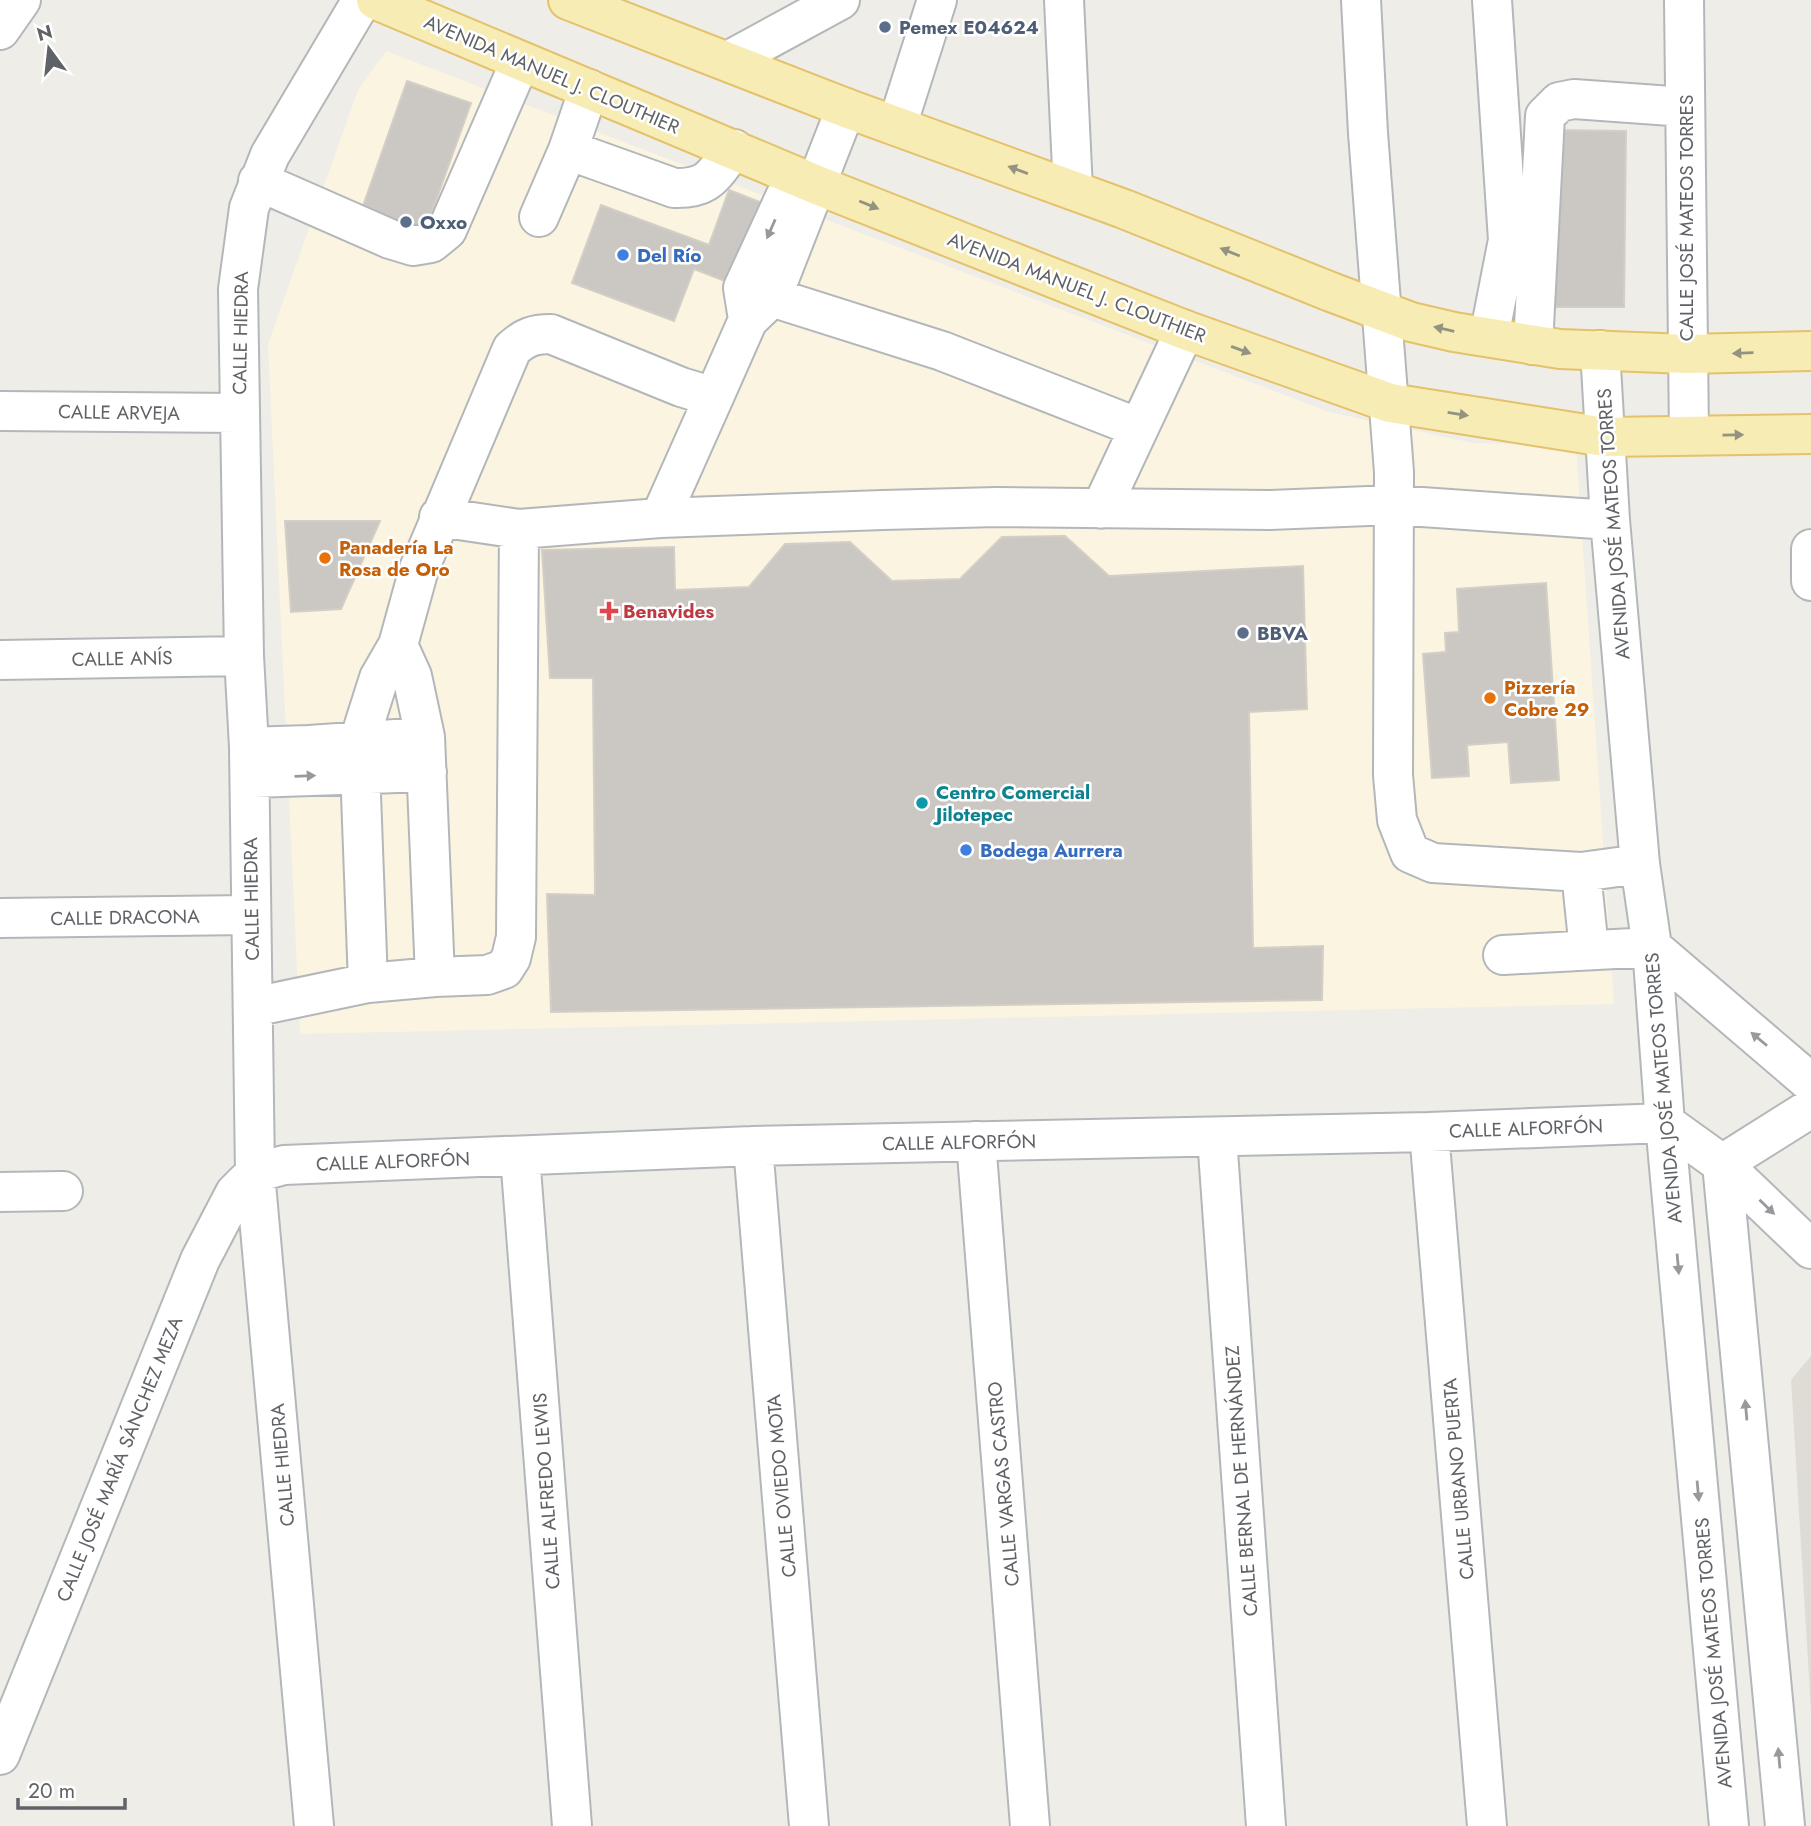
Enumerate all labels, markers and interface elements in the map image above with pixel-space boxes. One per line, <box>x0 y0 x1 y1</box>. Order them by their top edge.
street label: AVENIDA MANUEL J. CLOUTHIER <box>420 8 684 141</box>
north arrow <box>14 14 84 84</box>
place label: Pemex E04624 <box>899 14 1039 41</box>
text: N <box>34 18 56 48</box>
marker: Pemex E04624 <box>877 19 893 35</box>
street label: CALLE JOSÉ MATEOS TORRES <box>1673 95 1700 341</box>
one-way arrow <box>1007 164 1028 175</box>
one-way arrow <box>859 200 880 211</box>
place label: Oxxo <box>420 209 467 236</box>
marker: Oxxo <box>398 214 414 230</box>
one-way arrow <box>765 219 777 239</box>
street label: AVENIDA MANUEL J. CLOUTHIER <box>944 226 1210 349</box>
place label: Del Río <box>637 242 701 269</box>
one-way arrow <box>1219 246 1240 257</box>
marker: Del Río <box>615 247 631 263</box>
street label: CALLE HIEDRA <box>226 271 255 395</box>
one-way arrow <box>1433 323 1455 334</box>
one-way arrow <box>1230 345 1251 356</box>
one-way arrow <box>1732 347 1754 358</box>
street label: AVENIDA JOSÉ MATEOS TORRES <box>1591 387 1636 660</box>
street label: CALLE ARVEJA <box>58 398 181 427</box>
one-way arrow <box>1447 409 1469 420</box>
one-way arrow <box>1722 429 1744 441</box>
place label: Panadería La Rosa de Oro <box>339 534 454 583</box>
marker: Panadería La Rosa de Oro <box>317 550 333 566</box>
place label: Benavides <box>623 598 714 625</box>
marker: Benavides <box>601 603 617 619</box>
place label: BBVA <box>1257 620 1308 647</box>
marker: BBVA <box>1235 625 1251 641</box>
street label: CALLE ANÍS <box>71 644 173 673</box>
place label: Pizzería Cobre 29 <box>1504 674 1590 723</box>
marker: Pizzería Cobre 29 <box>1482 690 1498 706</box>
one-way arrow <box>294 771 316 782</box>
place label: Centro Comercial Jilotepec <box>932 779 1090 828</box>
marker: Centro Comercial Jilotepec <box>914 795 930 811</box>
street label: CALLE HIEDRA <box>237 837 266 961</box>
place label: Bodega Aurrera <box>980 837 1123 864</box>
marker: Bodega Aurrera <box>958 842 974 858</box>
street label: CALLE DRACONA <box>50 903 200 932</box>
street label: AVENIDA JOSÉ MATEOS TORRES <box>1638 951 1689 1225</box>
one-way arrow <box>1750 1031 1768 1047</box>
street label: CALLE ALFORFÓN <box>1449 1112 1603 1145</box>
street label: CALLE ALFORFÓN <box>882 1128 1036 1157</box>
street label: CALLE ALFORFÓN <box>316 1145 470 1178</box>
one-way arrow <box>1758 1198 1775 1214</box>
one-way arrow <box>1672 1253 1683 1275</box>
street label: CALLE JOSÉ MARÍA SÁNCHEZ MEZA <box>50 1312 189 1606</box>
street label: CALLE BERNAL DE HERNÁNDEZ <box>1219 1345 1264 1617</box>
street label: CALLE URBANO PUERTA <box>1436 1377 1481 1581</box>
street label: CALLE VARGAS CASTRO <box>981 1381 1026 1587</box>
street label: CALLE ALFREDO LEWIS <box>526 1392 567 1590</box>
street label: CALLE OVIEDO MOTA <box>760 1393 803 1579</box>
one-way arrow <box>1740 1398 1751 1420</box>
street label: CALLE HIEDRA <box>264 1402 301 1528</box>
one-way arrow <box>1693 1480 1704 1502</box>
street label: AVENIDA JOSÉ MATEOS TORRES <box>1688 1516 1739 1790</box>
one-way arrow <box>1773 1747 1784 1769</box>
scale bar <box>18 1766 124 1810</box>
text: 20 m <box>28 1776 75 1806</box>

